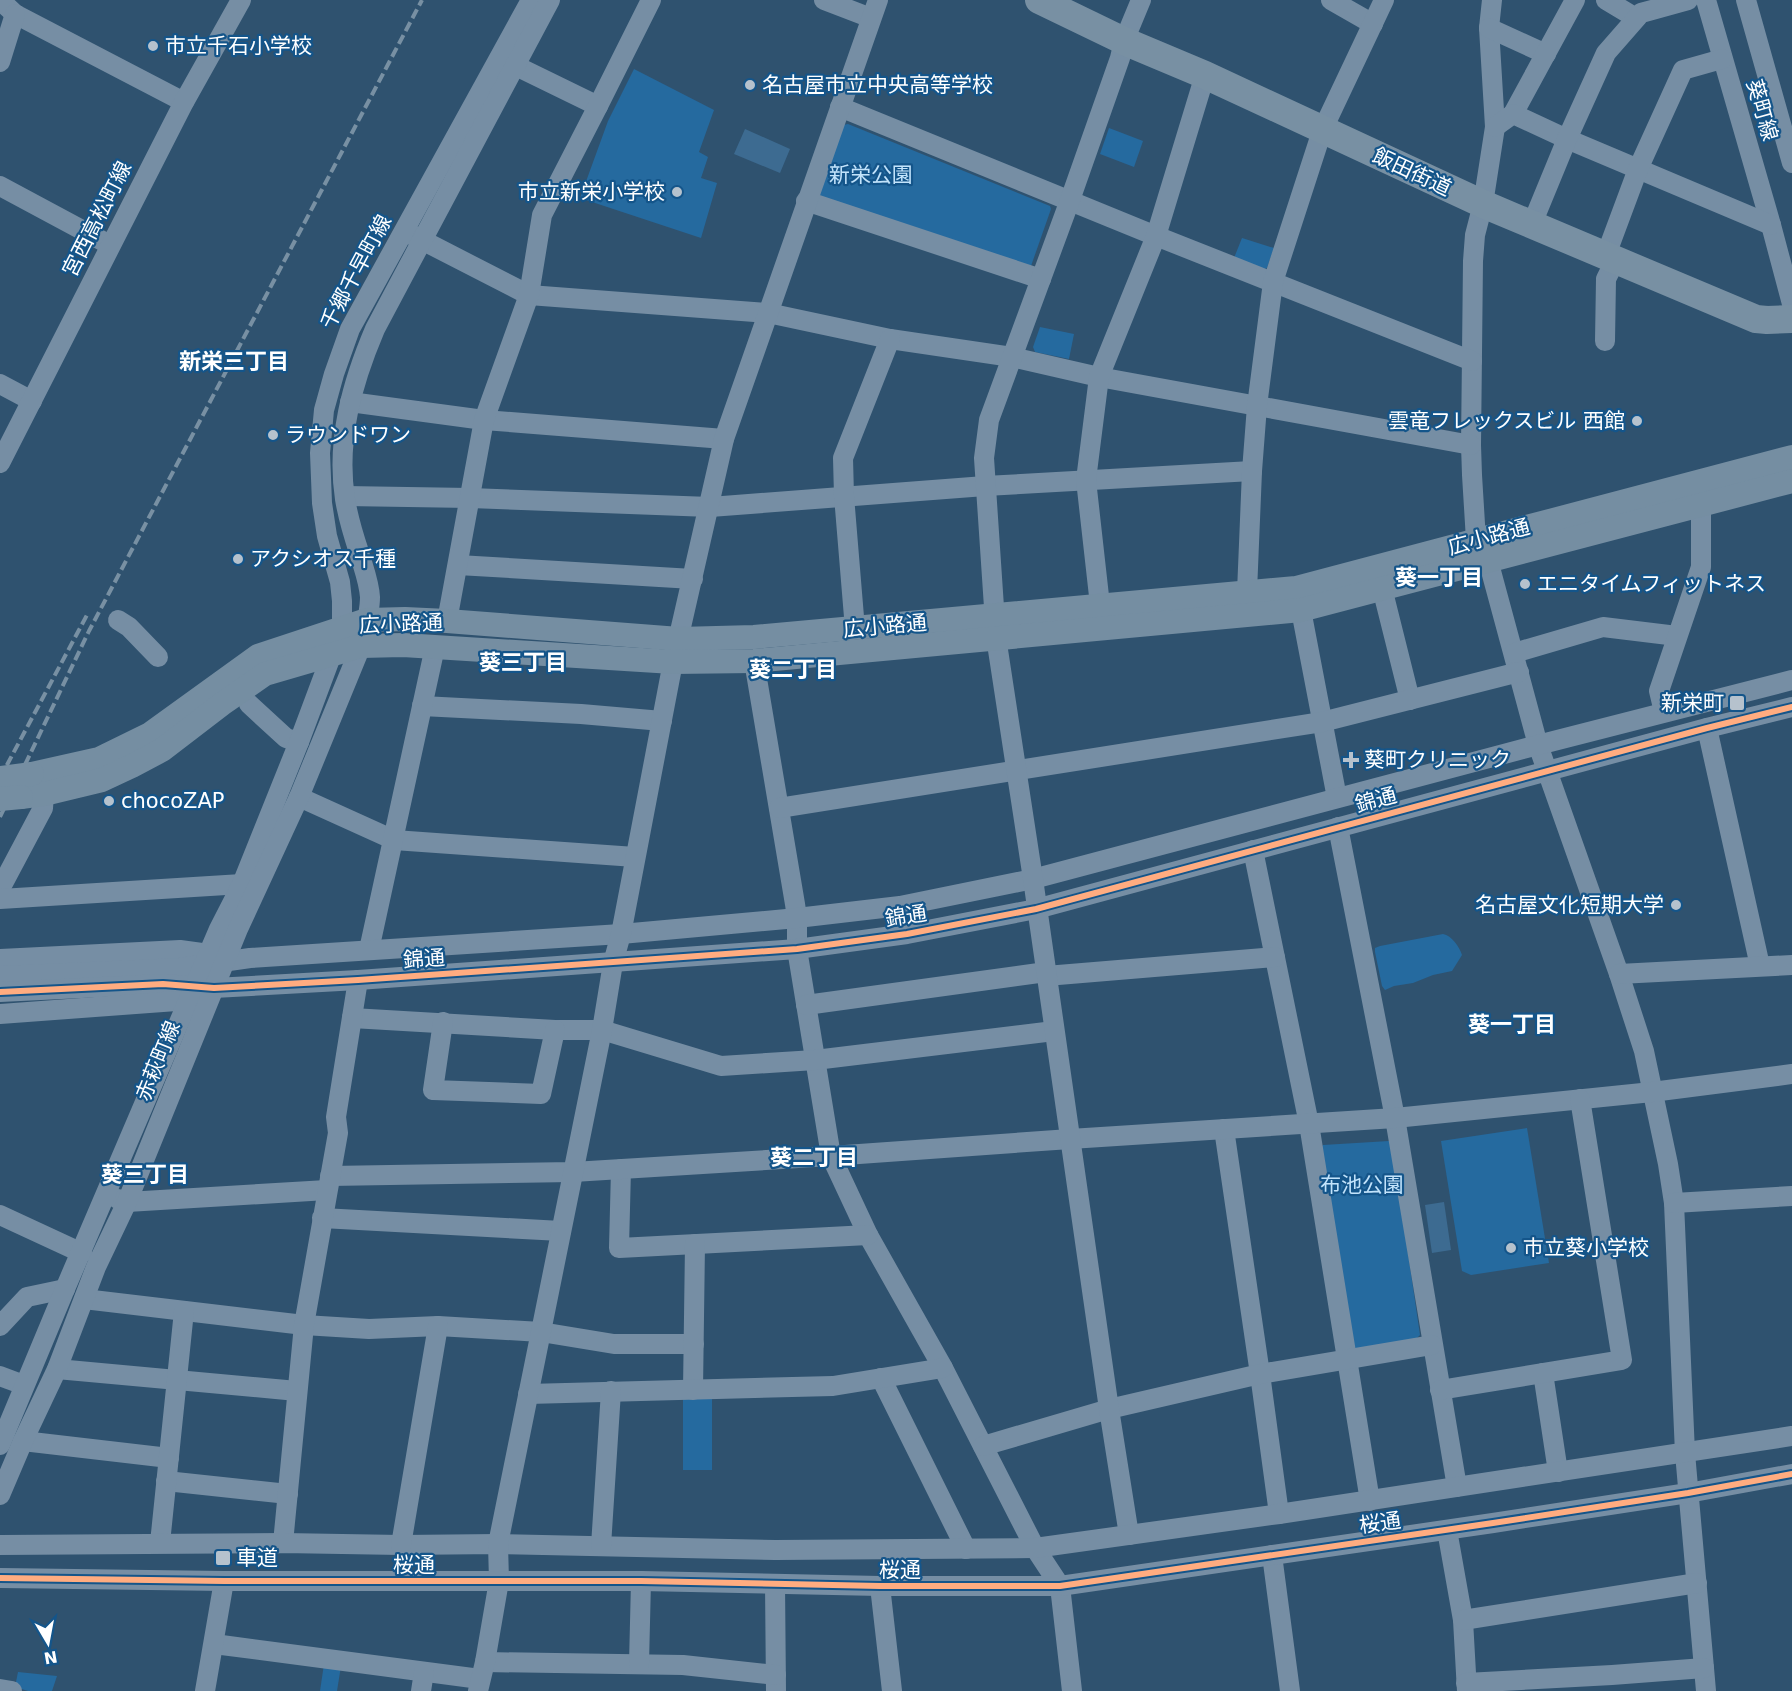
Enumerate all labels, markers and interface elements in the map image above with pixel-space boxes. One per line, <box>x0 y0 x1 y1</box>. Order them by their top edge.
place label: 市立千石小学校 <box>165 34 312 58</box>
marker: 市立千石小学校 <box>146 39 160 53</box>
place label: 名古屋市立中央高等学校 <box>762 73 993 97</box>
street label: 葵町線 <box>1742 76 1782 144</box>
marker: 名古屋市立中央高等学校 <box>743 78 757 92</box>
street label: 飯田街道 <box>1369 143 1455 201</box>
street label: 宮西高松町線 <box>58 157 136 281</box>
park label: 新栄公園 <box>829 163 913 187</box>
place label: 市立新栄小学校 <box>518 180 665 204</box>
marker: 市立新栄小学校 <box>670 185 684 199</box>
street label: 千郷千早町線 <box>316 211 396 333</box>
district label: 新栄三丁目 <box>179 349 289 374</box>
place label: 雲竜フレックスビル 西館 <box>1388 409 1625 433</box>
marker: 雲竜フレックスビル 西館 <box>1630 414 1644 428</box>
place label: ラウンドワン <box>285 423 411 447</box>
marker: ラウンドワン <box>266 428 280 442</box>
street label: 広小路通 <box>1445 515 1533 559</box>
place label: アクシオス千種 <box>250 547 396 571</box>
marker: アクシオス千種 <box>231 552 245 566</box>
district label: 葵一丁目 <box>1395 565 1483 590</box>
place label: エニタイムフィットネス <box>1537 572 1766 596</box>
marker: エニタイムフィットネス <box>1518 577 1532 591</box>
street label: 広小路通 <box>842 610 928 642</box>
street label: 広小路通 <box>359 611 443 637</box>
district label: 葵三丁目 <box>479 650 567 675</box>
district label: 葵二丁目 <box>749 657 837 682</box>
place label: 新栄町 <box>1661 691 1724 715</box>
marker: 新栄町 <box>1728 694 1746 712</box>
place label: 葵町クリニック <box>1364 748 1511 772</box>
marker: 葵町クリニック <box>1342 751 1360 769</box>
street label: 錦通 <box>1353 783 1399 817</box>
place label: chocoZAP <box>121 789 225 813</box>
marker: chocoZAP <box>102 794 116 808</box>
place label: 名古屋文化短期大学 <box>1475 893 1664 917</box>
marker: 名古屋文化短期大学 <box>1669 898 1683 912</box>
street label: 錦通 <box>883 901 929 931</box>
street label: 錦通 <box>402 946 446 972</box>
district label: 葵一丁目 <box>1468 1012 1556 1037</box>
street label: 赤萩町線 <box>131 1018 185 1104</box>
district label: 葵二丁目 <box>770 1145 858 1170</box>
district label: 葵三丁目 <box>101 1162 189 1187</box>
park label: 布池公園 <box>1320 1173 1404 1197</box>
place label: 市立葵小学校 <box>1523 1236 1649 1260</box>
marker: 市立葵小学校 <box>1504 1241 1518 1255</box>
street label: 桜通 <box>1358 1508 1402 1538</box>
place label: 車道 <box>236 1546 278 1570</box>
marker: 車道 <box>214 1549 232 1567</box>
street label: 桜通 <box>393 1553 435 1577</box>
street label: 桜通 <box>879 1558 921 1582</box>
north arrow <box>18 1613 78 1673</box>
text: N <box>42 1647 59 1668</box>

